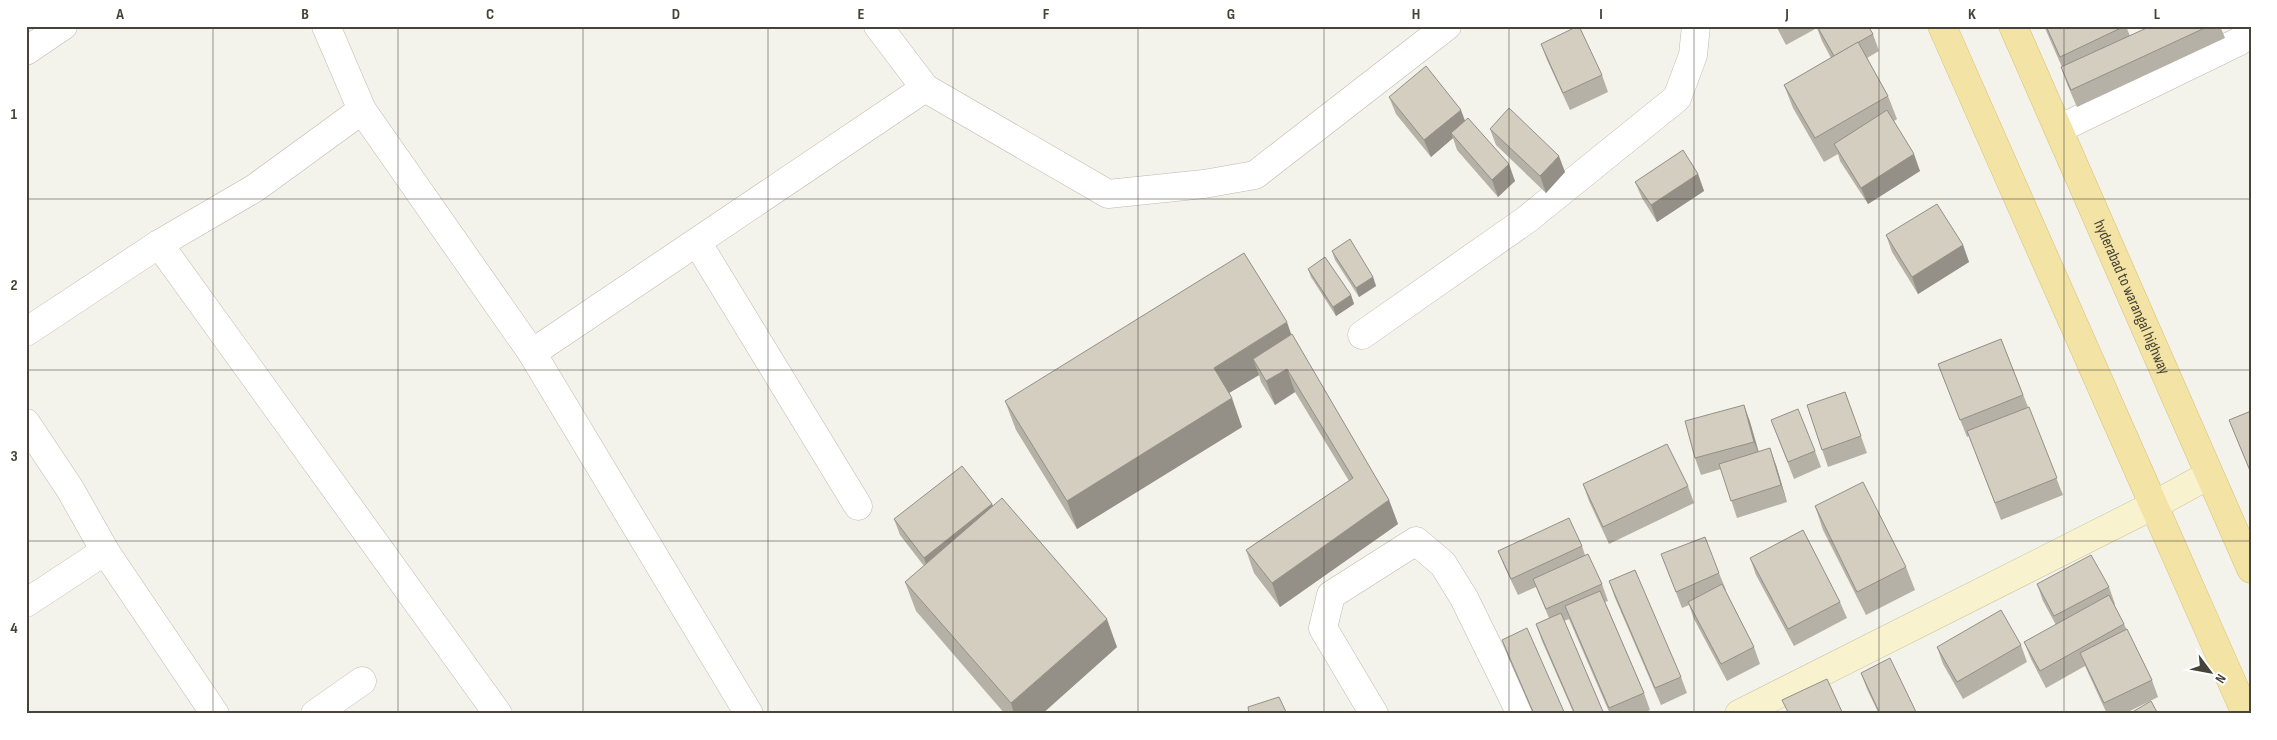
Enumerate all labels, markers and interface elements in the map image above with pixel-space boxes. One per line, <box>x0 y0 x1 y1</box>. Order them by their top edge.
text: A <box>115 5 124 24</box>
text: B <box>301 5 309 24</box>
text: C <box>486 5 494 24</box>
text: D <box>672 5 680 24</box>
text: E <box>858 5 865 24</box>
text: F <box>1043 5 1050 24</box>
text: G <box>1227 5 1235 24</box>
text: H <box>1412 5 1420 24</box>
text: I <box>1599 5 1603 24</box>
text: J <box>1784 5 1789 24</box>
text: K <box>1968 5 1976 24</box>
text: L <box>2154 5 2161 24</box>
text: 1 <box>11 105 18 124</box>
street label: hyderabad to warangal highway <box>2090 217 2174 377</box>
text: 2 <box>10 276 18 295</box>
text: 3 <box>10 447 18 466</box>
text: 4 <box>10 619 18 638</box>
north arrow <box>2184 648 2234 698</box>
text: N <box>2211 671 2230 686</box>

